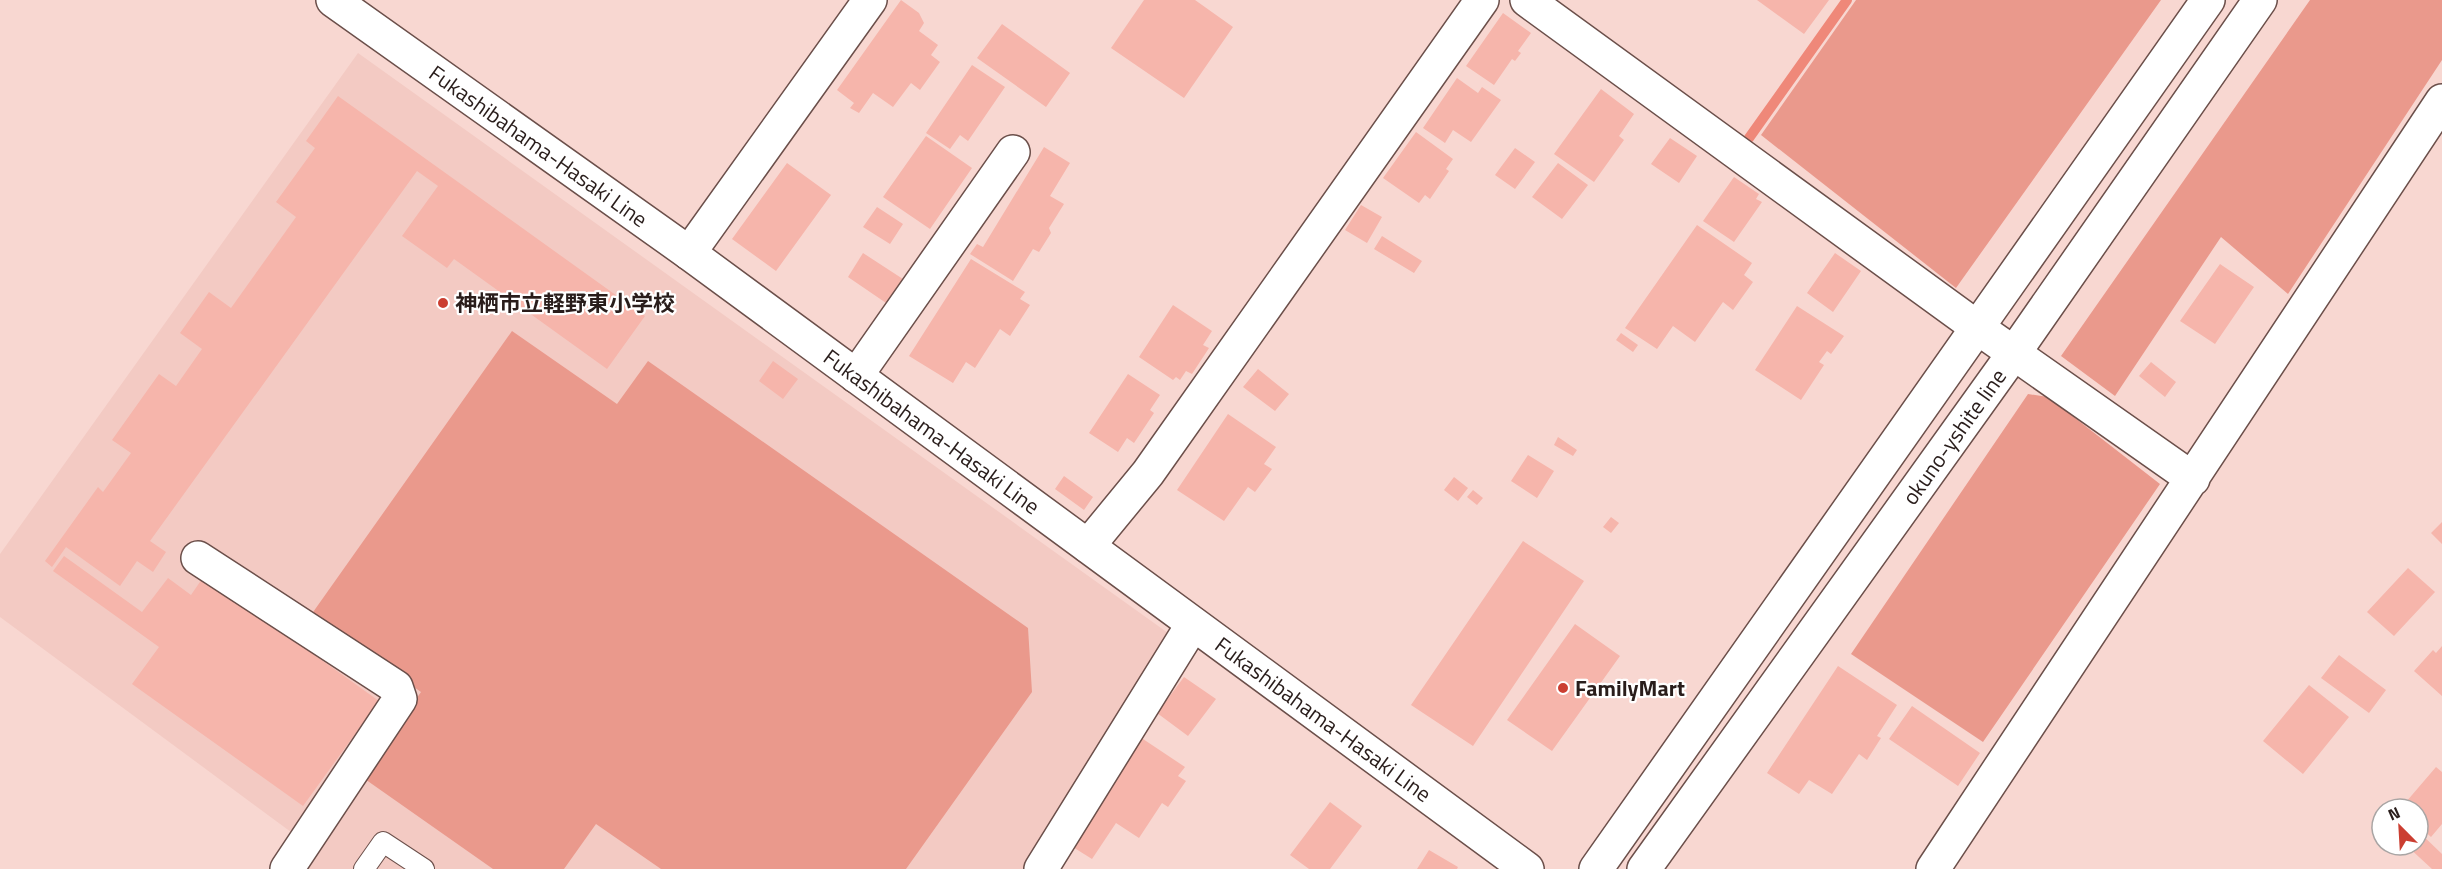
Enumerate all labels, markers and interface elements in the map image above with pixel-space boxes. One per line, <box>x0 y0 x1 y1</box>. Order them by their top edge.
street label: Fukashibahama-Hasaki Line <box>422 56 655 236</box>
place label: 神栖市立軽野東小学校 <box>455 286 675 320</box>
marker: 神栖市立軽野東小学校 <box>436 296 450 310</box>
street label: Fukashibahama-Hasaki Line <box>816 340 1047 523</box>
street label: okuno-yshite line <box>1893 361 2015 512</box>
street label: Fukashibahama-Hasaki Line <box>1208 628 1439 810</box>
place label: FamilyMart <box>1575 671 1685 705</box>
marker: FamilyMart <box>1556 681 1570 695</box>
north arrow <box>2370 797 2430 857</box>
text: N <box>2384 800 2404 827</box>

